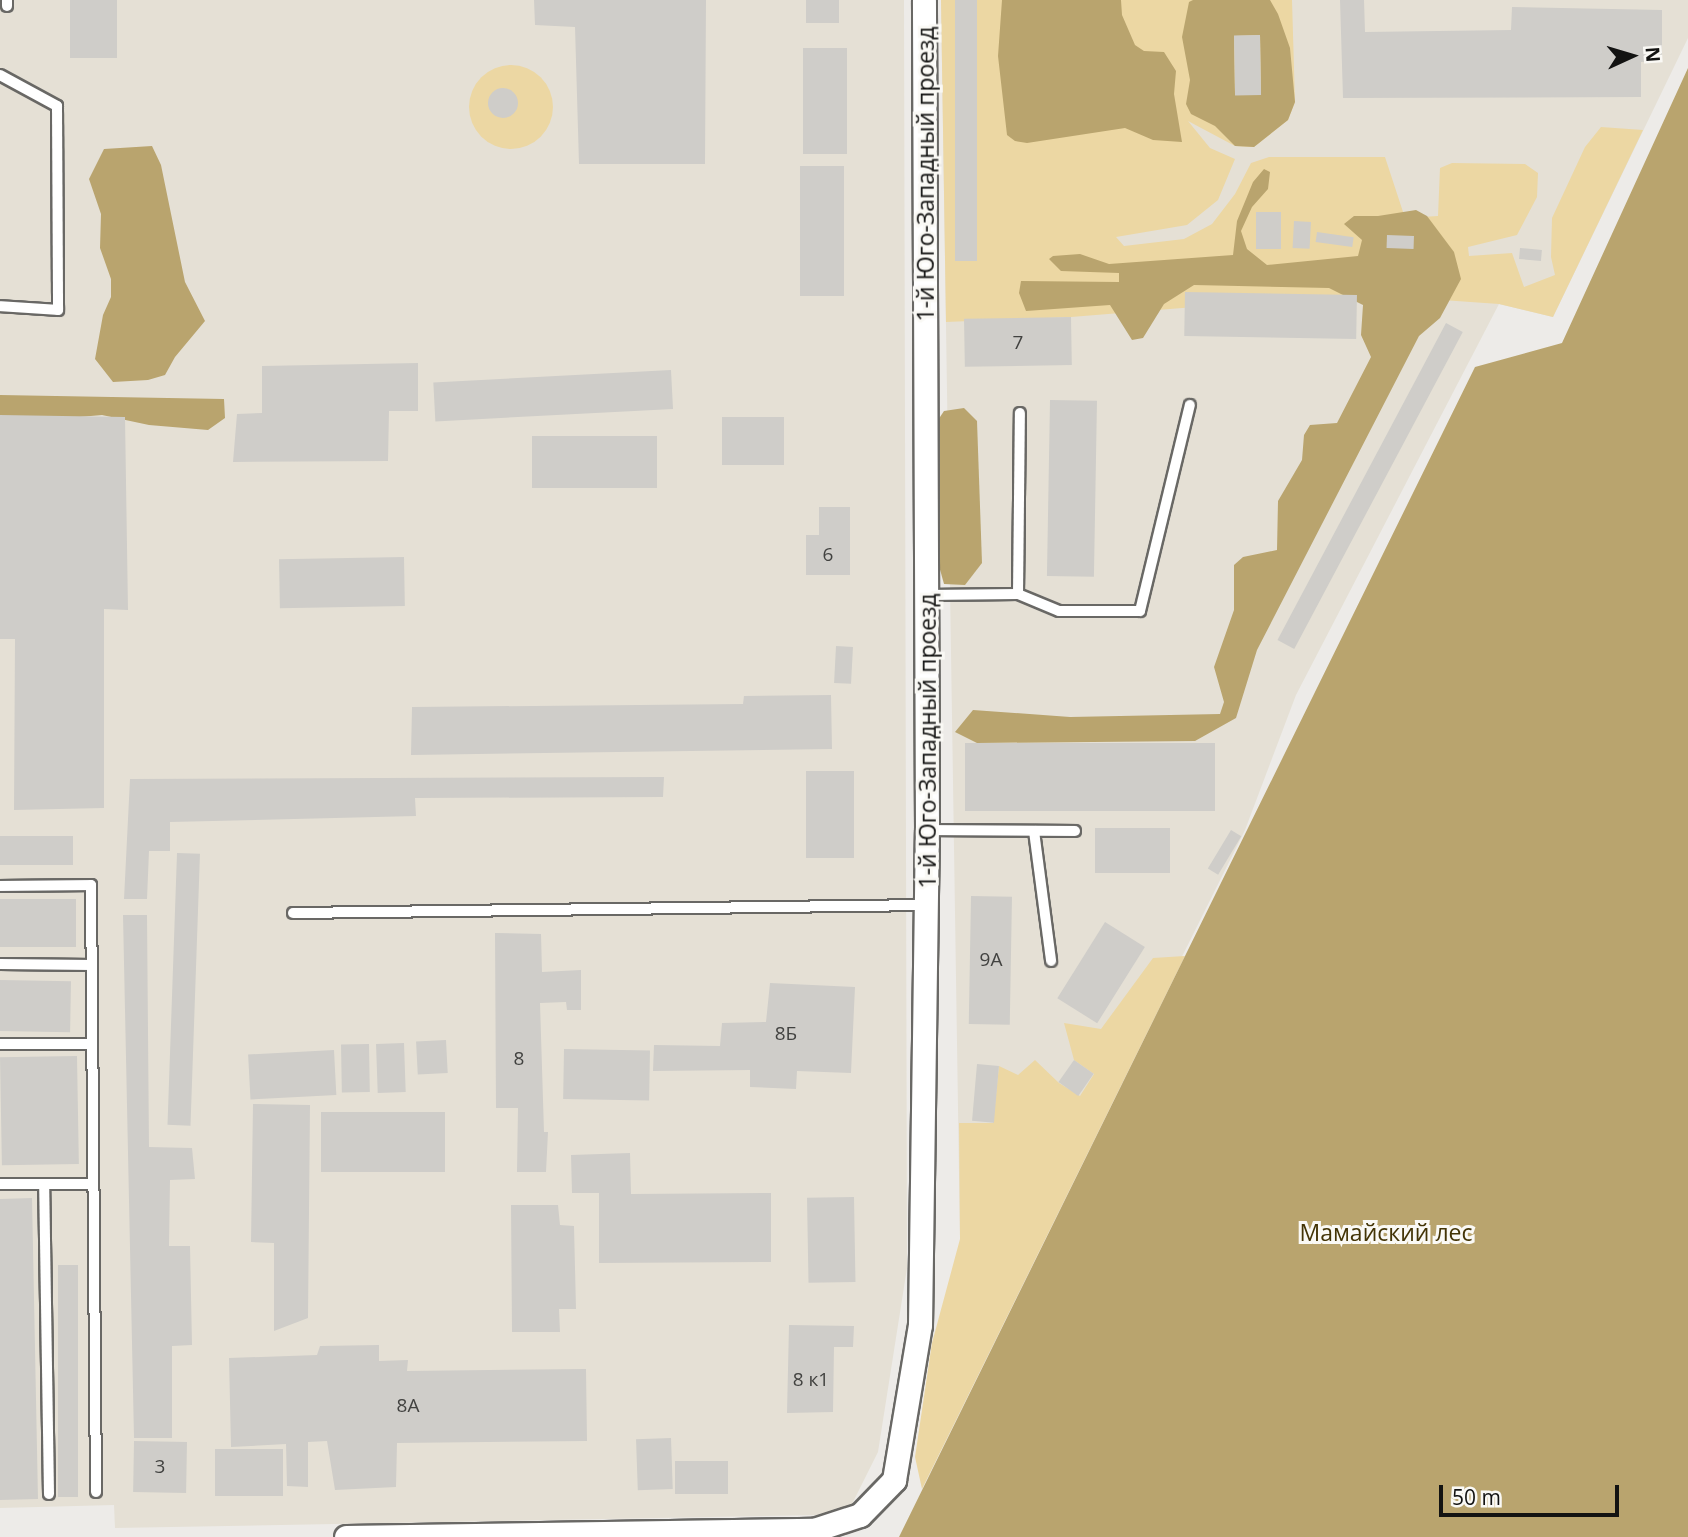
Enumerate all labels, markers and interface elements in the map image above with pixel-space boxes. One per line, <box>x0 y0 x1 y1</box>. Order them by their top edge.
north arrow <box>1597 21 1667 91</box>
street label: 1-й Юго-Западный проезд <box>911 26 939 322</box>
text: N <box>1639 46 1666 63</box>
house number: 7 <box>1013 332 1023 354</box>
house number: 6 <box>823 544 833 566</box>
street label: 1-й Юго-Западный проезд <box>913 593 941 889</box>
house number: 9А <box>980 949 1002 971</box>
house number: 8Б <box>775 1023 797 1045</box>
house number: 8 <box>514 1048 524 1070</box>
park label: Мамайский лес <box>1300 1218 1472 1246</box>
house number: 8 к1 <box>793 1369 829 1391</box>
house number: 8А <box>397 1395 419 1417</box>
house number: 3 <box>155 1456 165 1478</box>
scale bar <box>1443 1470 1623 1514</box>
text: 50 m <box>1452 1483 1501 1511</box>

